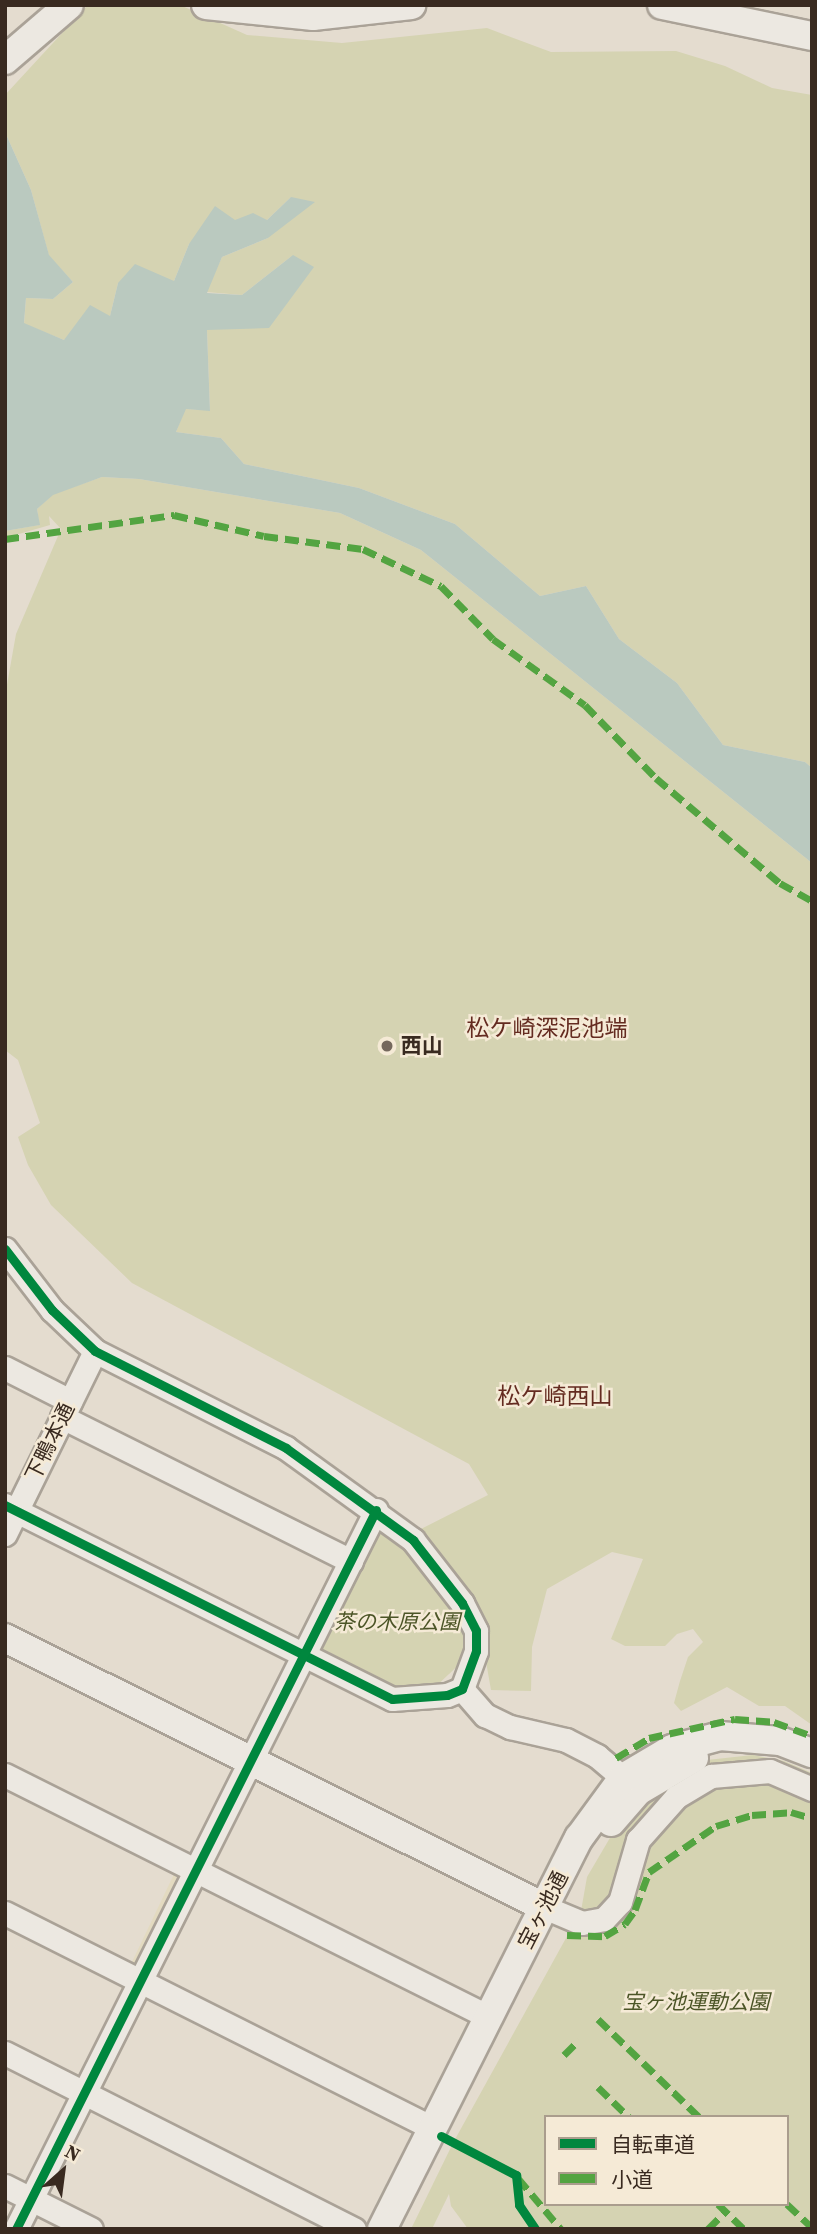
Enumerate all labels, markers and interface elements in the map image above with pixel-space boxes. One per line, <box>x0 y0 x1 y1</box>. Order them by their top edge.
district label: 松ケ崎深泥池端 <box>467 1014 627 1042</box>
place label: 西山 <box>401 1033 443 1059</box>
marker: 西山 <box>379 1038 395 1054</box>
district label: 松ケ崎西山 <box>498 1382 612 1410</box>
street label: 下鴨本通 <box>20 1399 80 1485</box>
park label: 茶の木原公園 <box>334 1609 460 1635</box>
street label: 宝ヶ池通 <box>513 1867 573 1953</box>
park label: 宝ヶ池運動公園 <box>623 1989 769 2015</box>
legend <box>544 2115 789 2206</box>
text: 自転車道 <box>611 2130 695 2159</box>
north arrow <box>28 2136 98 2206</box>
text: N <box>61 2138 85 2167</box>
text: 小道 <box>611 2165 653 2194</box>

